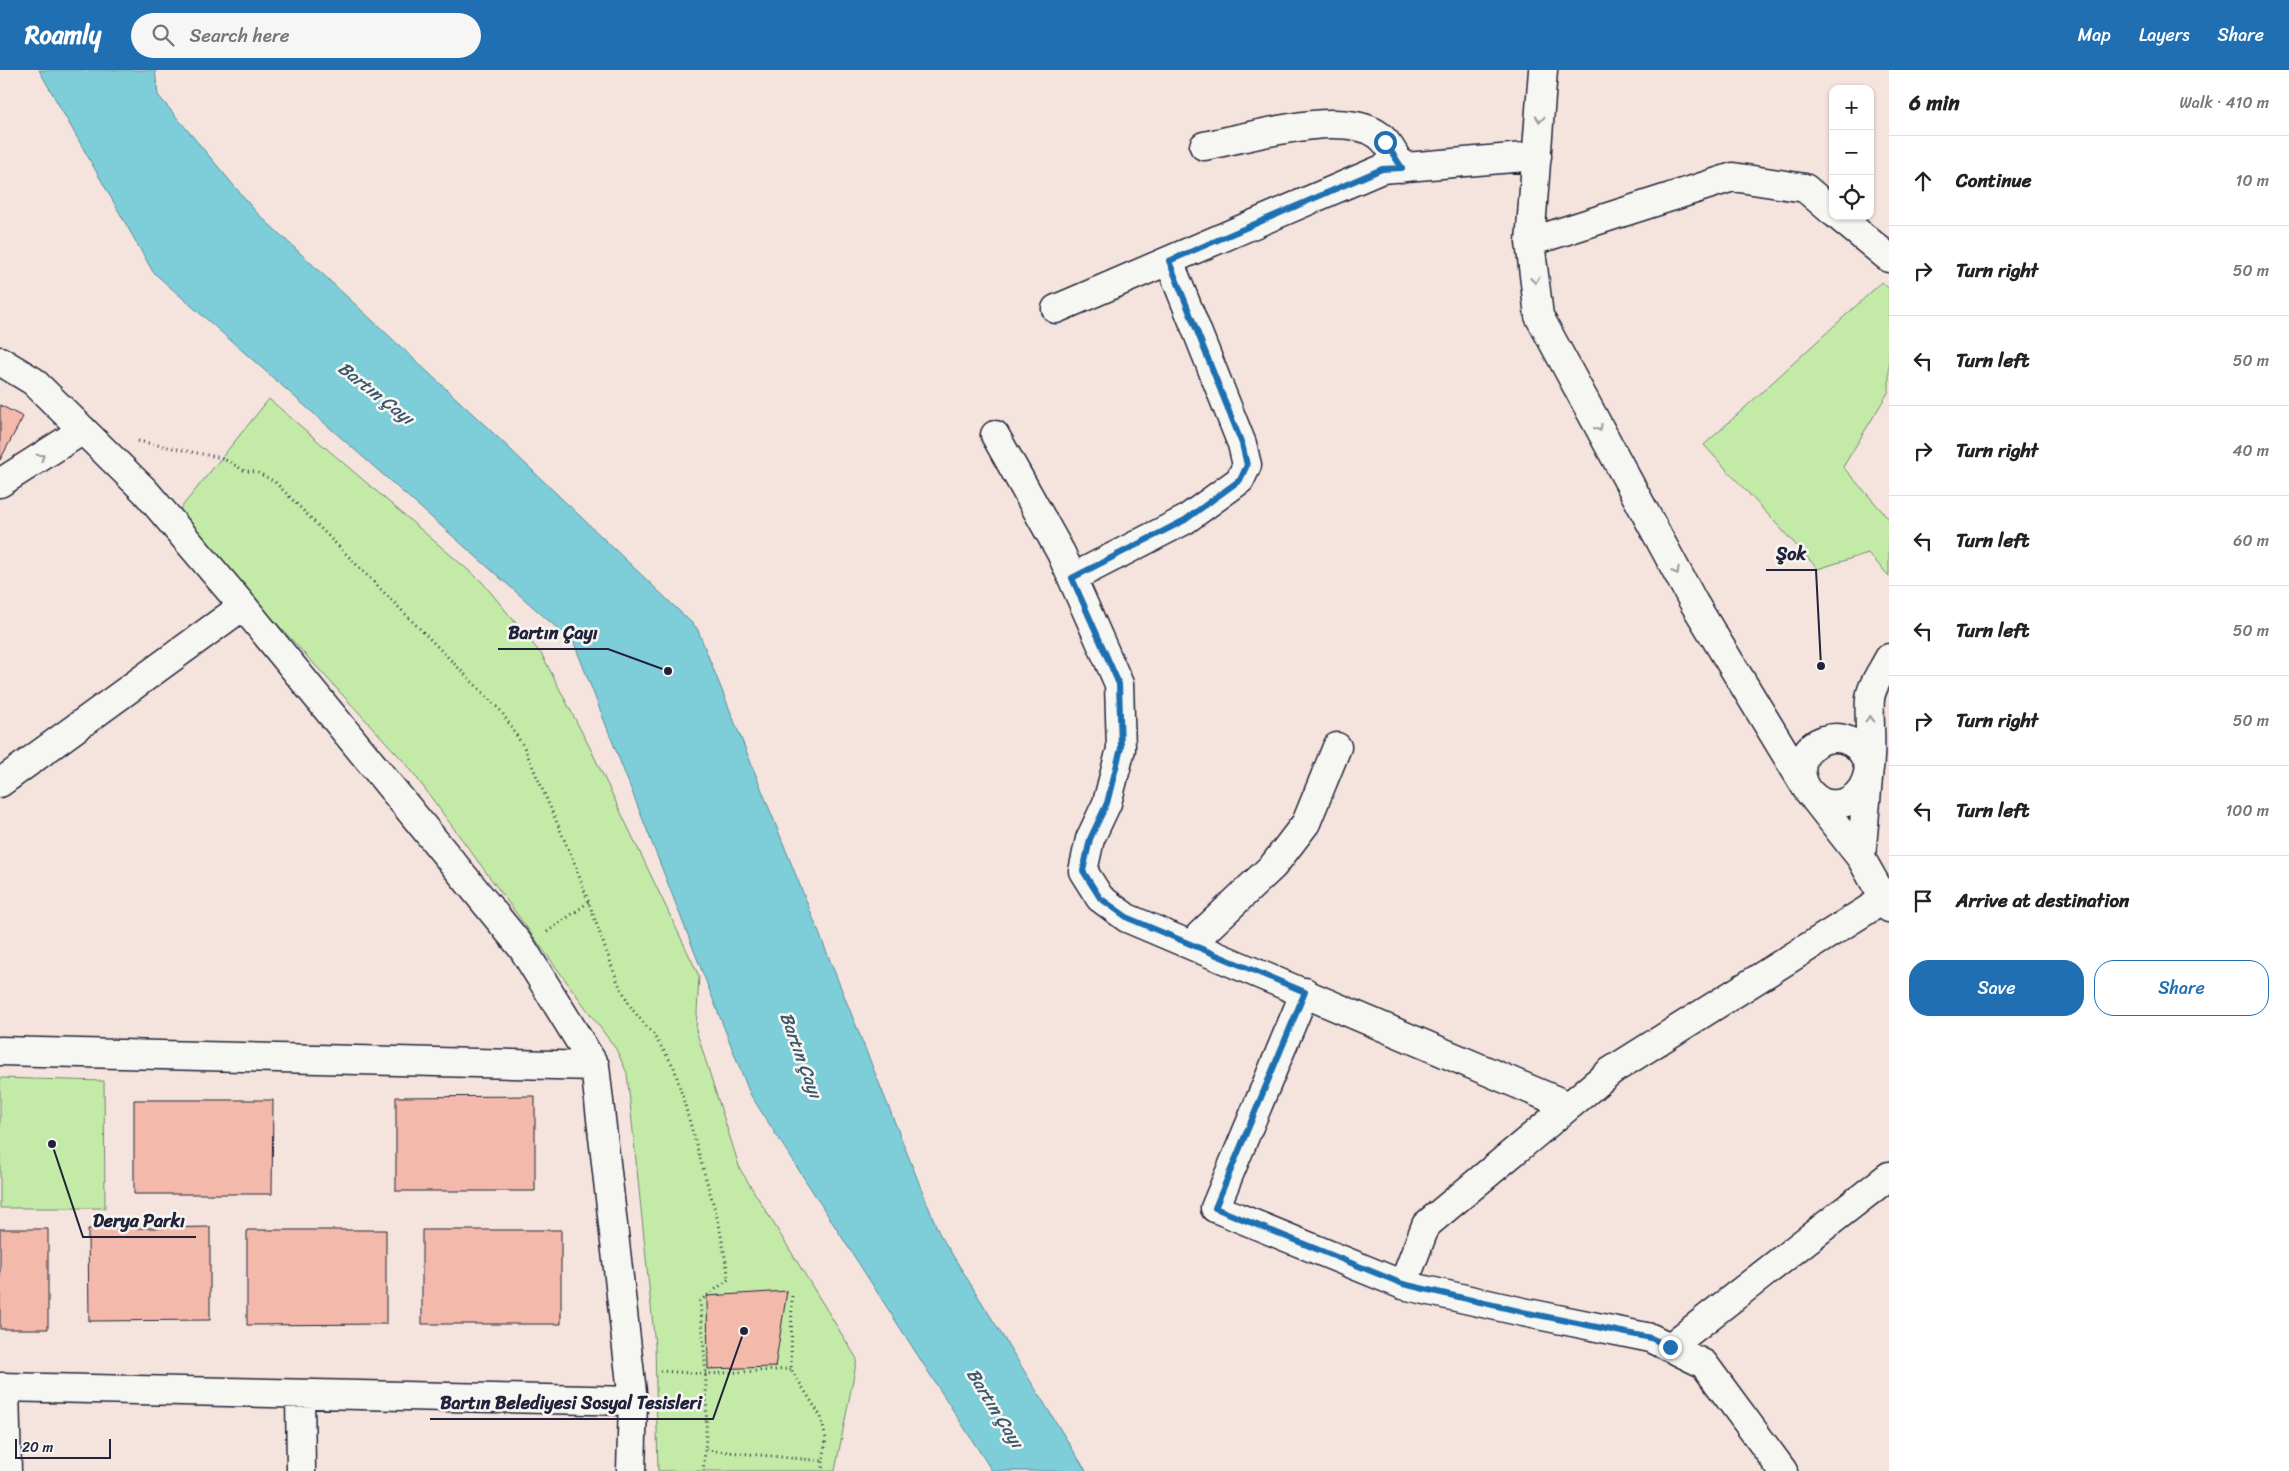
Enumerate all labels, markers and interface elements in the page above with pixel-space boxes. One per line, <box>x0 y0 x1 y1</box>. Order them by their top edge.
search box <box>131 13 481 58</box>
text: Roamly <box>25 14 101 56</box>
text: Search here <box>189 19 289 52</box>
text: Map <box>2078 19 2111 51</box>
text: Layers <box>2139 19 2190 51</box>
text: Share <box>2218 19 2264 51</box>
icon: search <box>149 21 177 49</box>
text: 6 min <box>1909 84 1960 122</box>
map controls <box>1829 85 1874 220</box>
button: + <box>1829 85 1874 130</box>
text: Walk · 410 m <box>2180 88 2269 117</box>
one-way arrow <box>1534 115 1545 123</box>
button: − <box>1829 130 1874 175</box>
route start <box>1374 131 1397 154</box>
text: Continue <box>1956 164 2032 197</box>
text: 10 m <box>2236 166 2269 195</box>
icon: ahead <box>1909 167 1937 195</box>
button: locate <box>1829 175 1874 220</box>
text: Turn right <box>1956 254 2038 287</box>
text: 50 m <box>2233 256 2269 285</box>
icon: right <box>1909 257 1937 285</box>
one-way arrow <box>1529 277 1540 285</box>
text: Turn left <box>1956 344 2029 377</box>
text: 50 m <box>2233 346 2269 375</box>
icon: left <box>1909 347 1937 375</box>
water label: Bartın Çayı <box>331 353 423 434</box>
one-way arrow <box>1593 422 1603 431</box>
text: Turn right <box>1956 434 2038 467</box>
text: 40 m <box>2232 436 2269 465</box>
icon: right <box>1909 437 1937 465</box>
one-way arrow <box>36 453 45 463</box>
text: Turn left <box>1956 524 2029 557</box>
text: 60 m <box>2233 526 2269 555</box>
icon: left <box>1909 527 1937 555</box>
callout: Şok <box>1766 537 1816 570</box>
text: Şok <box>1775 538 1806 570</box>
one-way arrow <box>1670 565 1680 574</box>
text: Turn left <box>1956 614 2029 647</box>
callout: Bartın Çayı <box>498 616 608 649</box>
text: 50 m <box>2233 616 2269 645</box>
text: Bartın Çayı <box>508 617 598 649</box>
icon: left <box>1909 617 1937 645</box>
text: Turn right <box>1956 704 2038 737</box>
text: 50 m <box>2233 706 2269 735</box>
icon: right <box>1909 707 1937 735</box>
one-way arrow <box>1864 714 1875 722</box>
text: Turn left <box>1956 794 2029 827</box>
text: 100 m <box>2225 796 2269 825</box>
icon: left <box>1909 797 1937 825</box>
text: Arrive at destination <box>1956 884 2129 917</box>
icon: arrive <box>1909 887 1937 915</box>
button: Save <box>1909 960 2084 1016</box>
button: Share <box>2094 960 2269 1016</box>
water label: Bartın Çayı <box>771 1007 832 1104</box>
callout: Derya Parkı <box>83 1204 196 1237</box>
text: Derya Parkı <box>93 1205 185 1237</box>
route end <box>1659 1336 1682 1359</box>
water label: Bartın Çayı <box>958 1362 1033 1456</box>
callout: Bartın Belediyesi Sosyal Tesisleri <box>430 1386 713 1419</box>
text: Bartın Belediyesi Sosyal Tesisleri <box>440 1387 703 1419</box>
text: 20 m <box>22 1435 53 1460</box>
scale bar <box>15 1436 111 1459</box>

